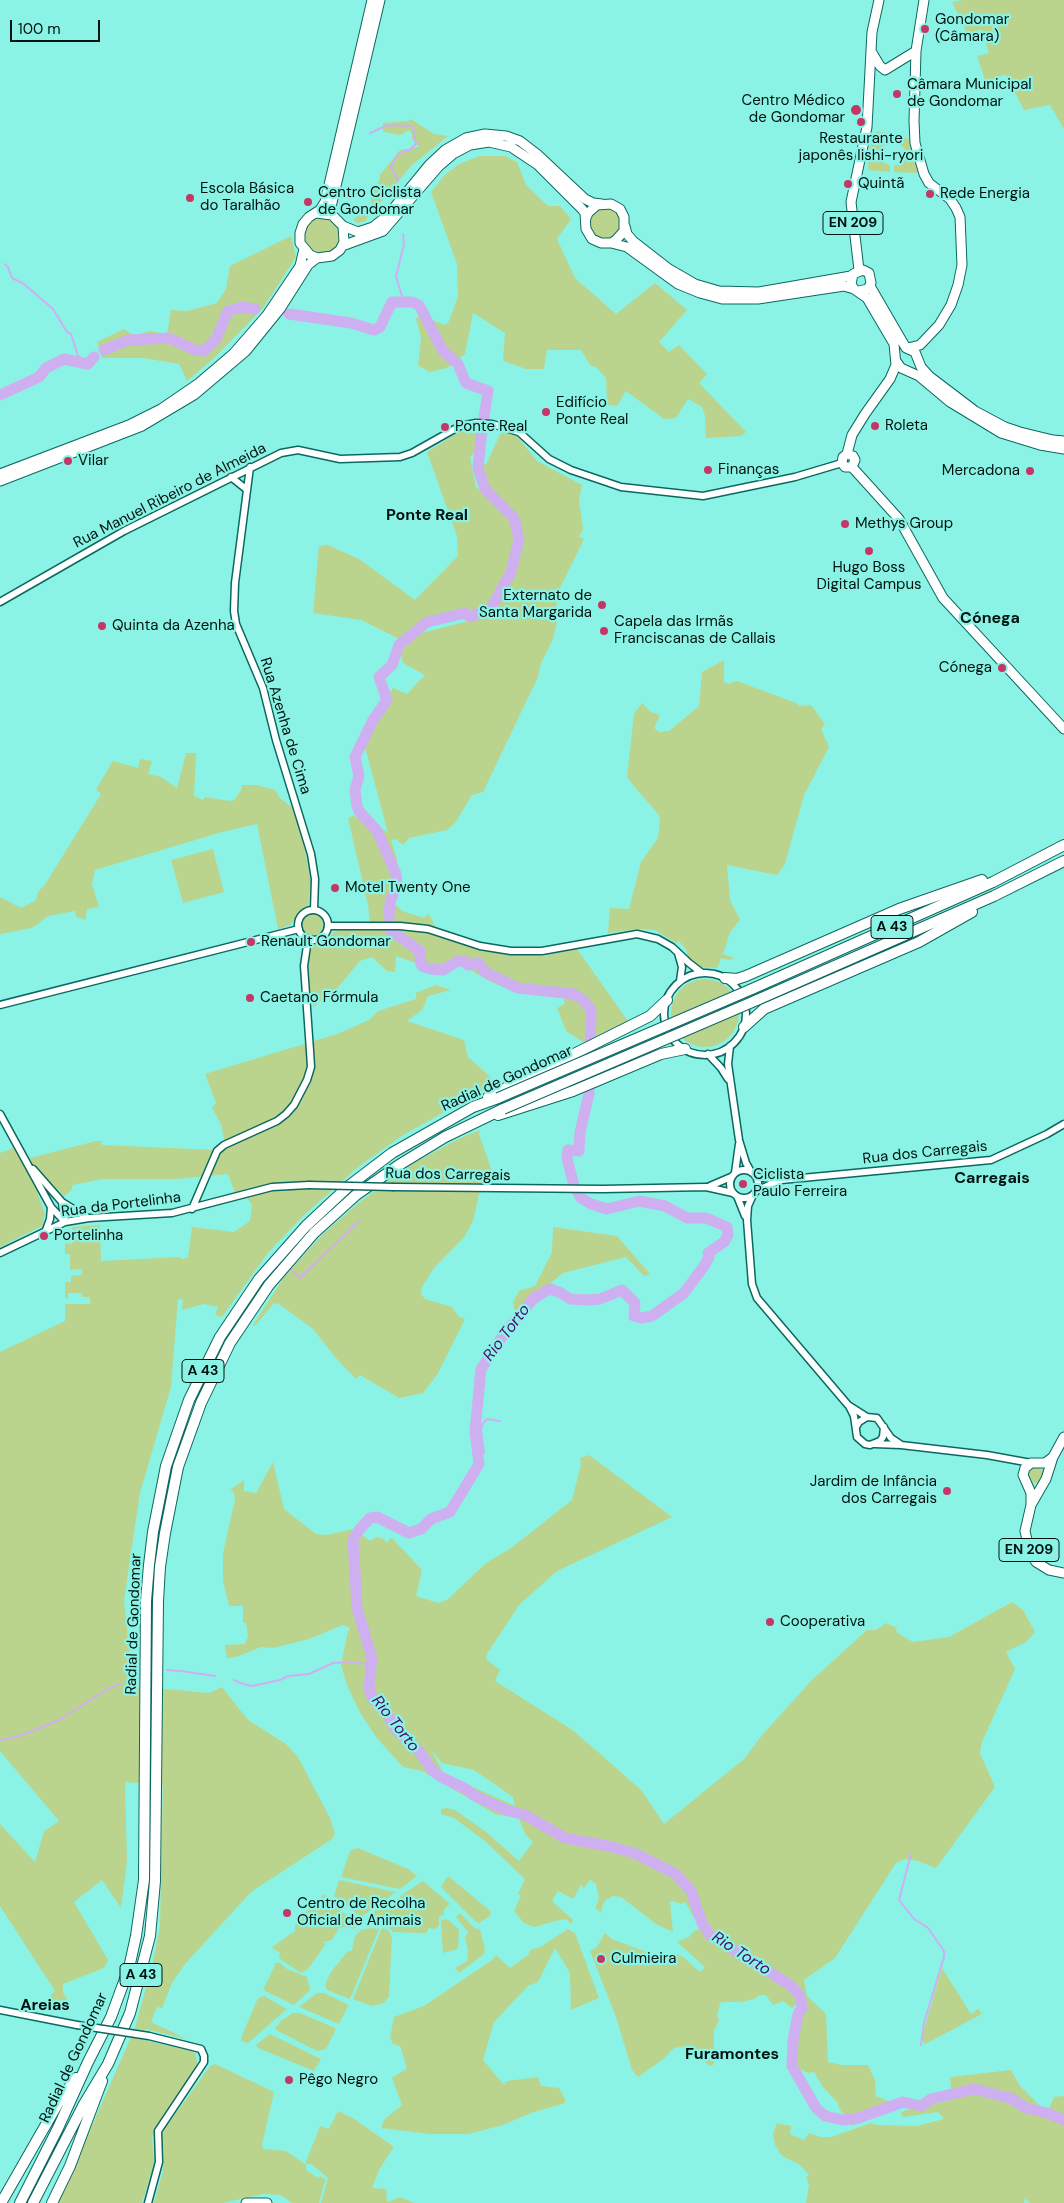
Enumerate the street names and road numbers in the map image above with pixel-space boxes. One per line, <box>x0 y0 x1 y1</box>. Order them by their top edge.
road number: EN 209 <box>823 212 883 234</box>
street label: Rua Manuel Ribeiro de Almeida <box>71 439 269 553</box>
street label: Rua Azenha de Cima <box>256 655 314 797</box>
road number: A 43 <box>871 916 913 939</box>
street label: Radial de Gondomar <box>439 1042 575 1116</box>
street label: Rua dos Carregais <box>862 1137 988 1169</box>
street label: Rua dos Carregais <box>385 1165 511 1185</box>
street label: Rua da Portelinha <box>60 1189 182 1221</box>
road number: A 43 <box>182 1360 224 1382</box>
road number: EN 209 <box>999 1538 1059 1562</box>
street label: Radial de Gondomar <box>123 1553 145 1695</box>
road number: A 43 <box>120 1964 162 1986</box>
street label: Radial de Gondomar <box>36 1990 112 2126</box>

